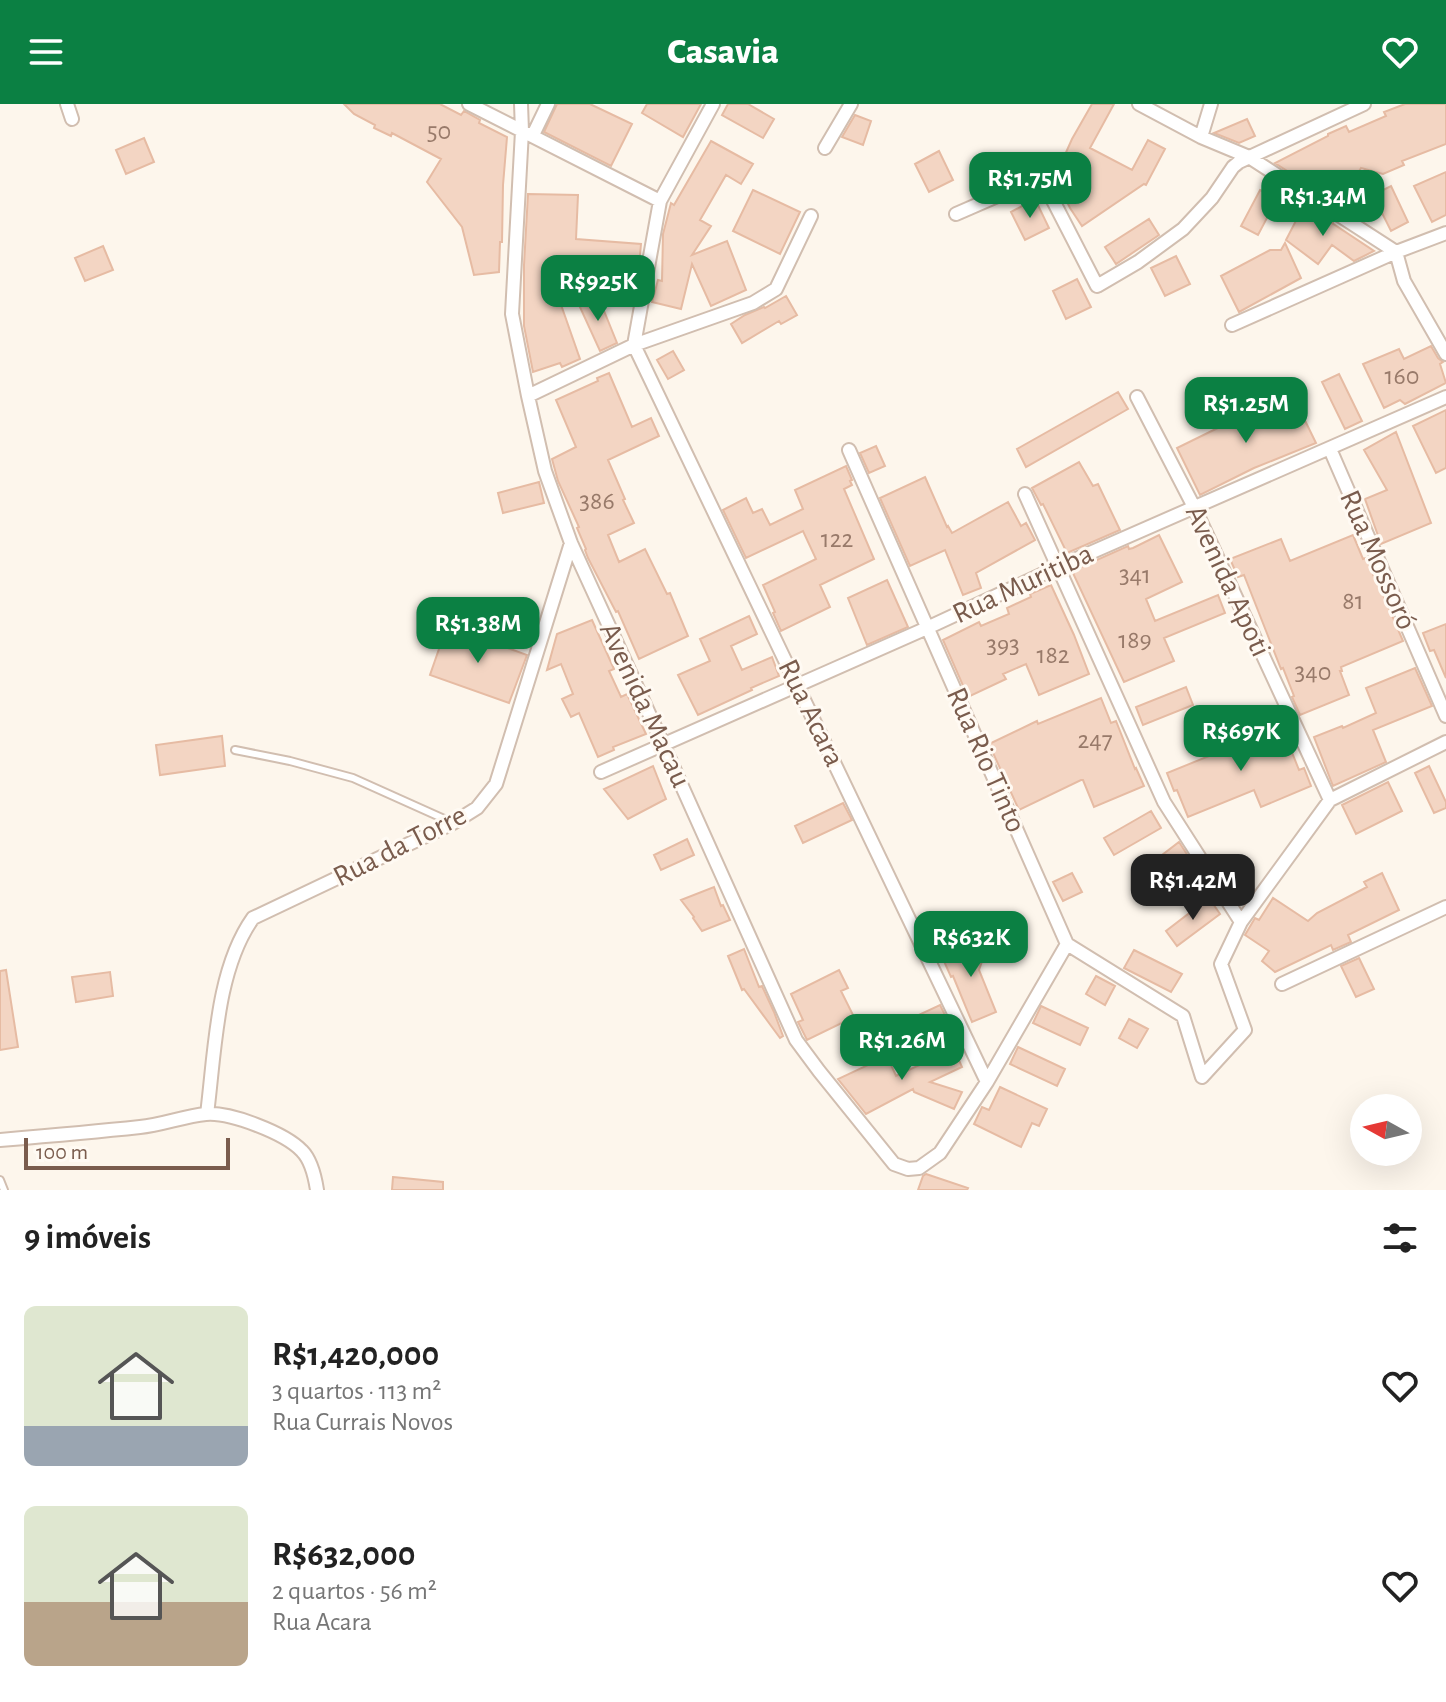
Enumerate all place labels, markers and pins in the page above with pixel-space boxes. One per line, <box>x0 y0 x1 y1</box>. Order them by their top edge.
pin: R$1.75M <box>956 152 1104 220</box>
pin: R$1.34M <box>1249 170 1397 238</box>
pin: R$925K <box>533 255 663 323</box>
pin: R$1.25M <box>1172 377 1320 445</box>
pin: R$1.38M <box>404 597 552 665</box>
pin: R$697K <box>1176 705 1306 773</box>
pin: R$1.42M <box>1119 854 1267 922</box>
pin: R$632K <box>906 911 1036 979</box>
pin: R$1.26M <box>828 1014 976 1082</box>

